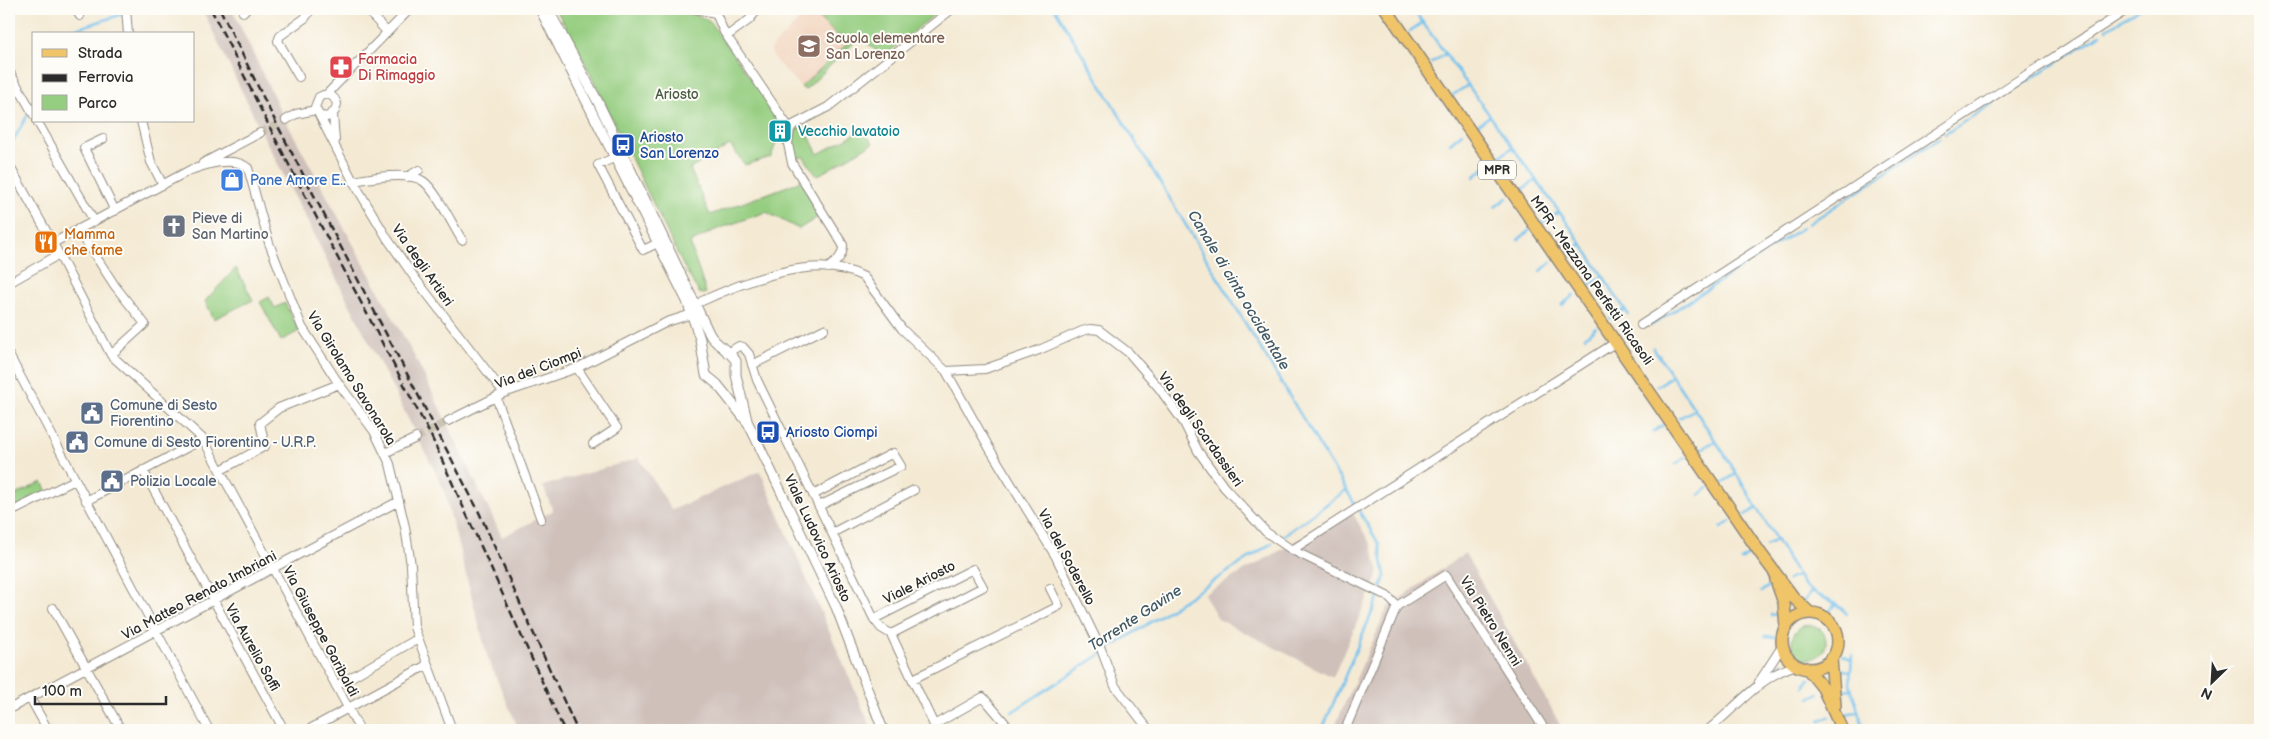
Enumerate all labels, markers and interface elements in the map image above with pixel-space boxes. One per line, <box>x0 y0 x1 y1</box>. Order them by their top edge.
place label: Scuola elementare San Lorenzo <box>826 30 945 63</box>
legend <box>32 32 195 122</box>
school or university icon: Scuola elementare San Lorenzo <box>796 33 822 59</box>
text: Strada <box>78 44 122 63</box>
place label: Farmacia Di Rimaggio <box>358 51 435 84</box>
pharmacy icon: Farmacia Di Rimaggio <box>328 54 354 80</box>
text: Ferrovia <box>78 68 134 87</box>
park label: Ariosto <box>655 86 699 103</box>
text: Parco <box>78 94 117 113</box>
building icon: Vecchio lavatoio <box>767 118 793 144</box>
place label: Vecchio lavatoio <box>798 123 900 140</box>
place label: Ariosto San Lorenzo <box>640 129 719 162</box>
bus stop icon: Ariosto San Lorenzo <box>610 132 636 158</box>
road number: MPR <box>1478 160 1516 180</box>
shop icon: Pane Amore E.. <box>219 167 245 193</box>
place label: Pane Amore E.. <box>250 172 346 189</box>
street label: MPR - Mezzana Perfetti Ricasoli <box>1526 192 1657 368</box>
water label: Canale di cinta occidentale <box>1183 207 1294 374</box>
place label: Pieve di San Martino <box>192 210 269 243</box>
church icon: Pieve di San Martino <box>161 213 187 239</box>
street label: Via degli Artieri <box>388 221 457 310</box>
place label: Mamma che fame <box>64 226 123 259</box>
restaurant icon: Mamma che fame <box>33 229 59 255</box>
street label: Via Girolamo Savonarola <box>303 308 400 448</box>
street label: Via dei Ciompi <box>493 344 584 393</box>
street label: Via degli Scardassieri <box>1155 369 1247 490</box>
place label: Comune di Sesto Fiorentino <box>110 397 218 430</box>
public building icon: Comune di Sesto Fiorentino <box>79 400 105 426</box>
bus stop icon: Ariosto Ciompi <box>755 419 781 445</box>
place label: Ariosto Ciompi <box>786 424 878 441</box>
public building icon: Comune di Sesto Fiorentino - U.R.P. <box>64 429 90 455</box>
place label: Comune di Sesto Fiorentino - U.R.P. <box>94 434 316 451</box>
public building icon: Polizia Locale <box>99 468 125 494</box>
street label: Viale Ludovico Ariosto <box>780 471 855 605</box>
place label: Polizia Locale <box>130 473 217 490</box>
street label: Via del Soderello <box>1034 506 1099 608</box>
street label: Via Matteo Renato Imbriani <box>119 547 280 644</box>
street label: Viale Ariosto <box>880 557 958 608</box>
street label: Via Giuseppe Garibaldi <box>279 563 362 700</box>
street label: Via Pietro Nenni <box>1456 573 1525 669</box>
water label: Torrente Gavine <box>1085 581 1186 656</box>
street label: Via Aurelio Saffi <box>222 601 284 694</box>
north arrow <box>2186 656 2236 706</box>
scale bar <box>35 674 166 706</box>
text: 100 m <box>42 682 82 701</box>
text: N <box>2198 683 2215 703</box>

